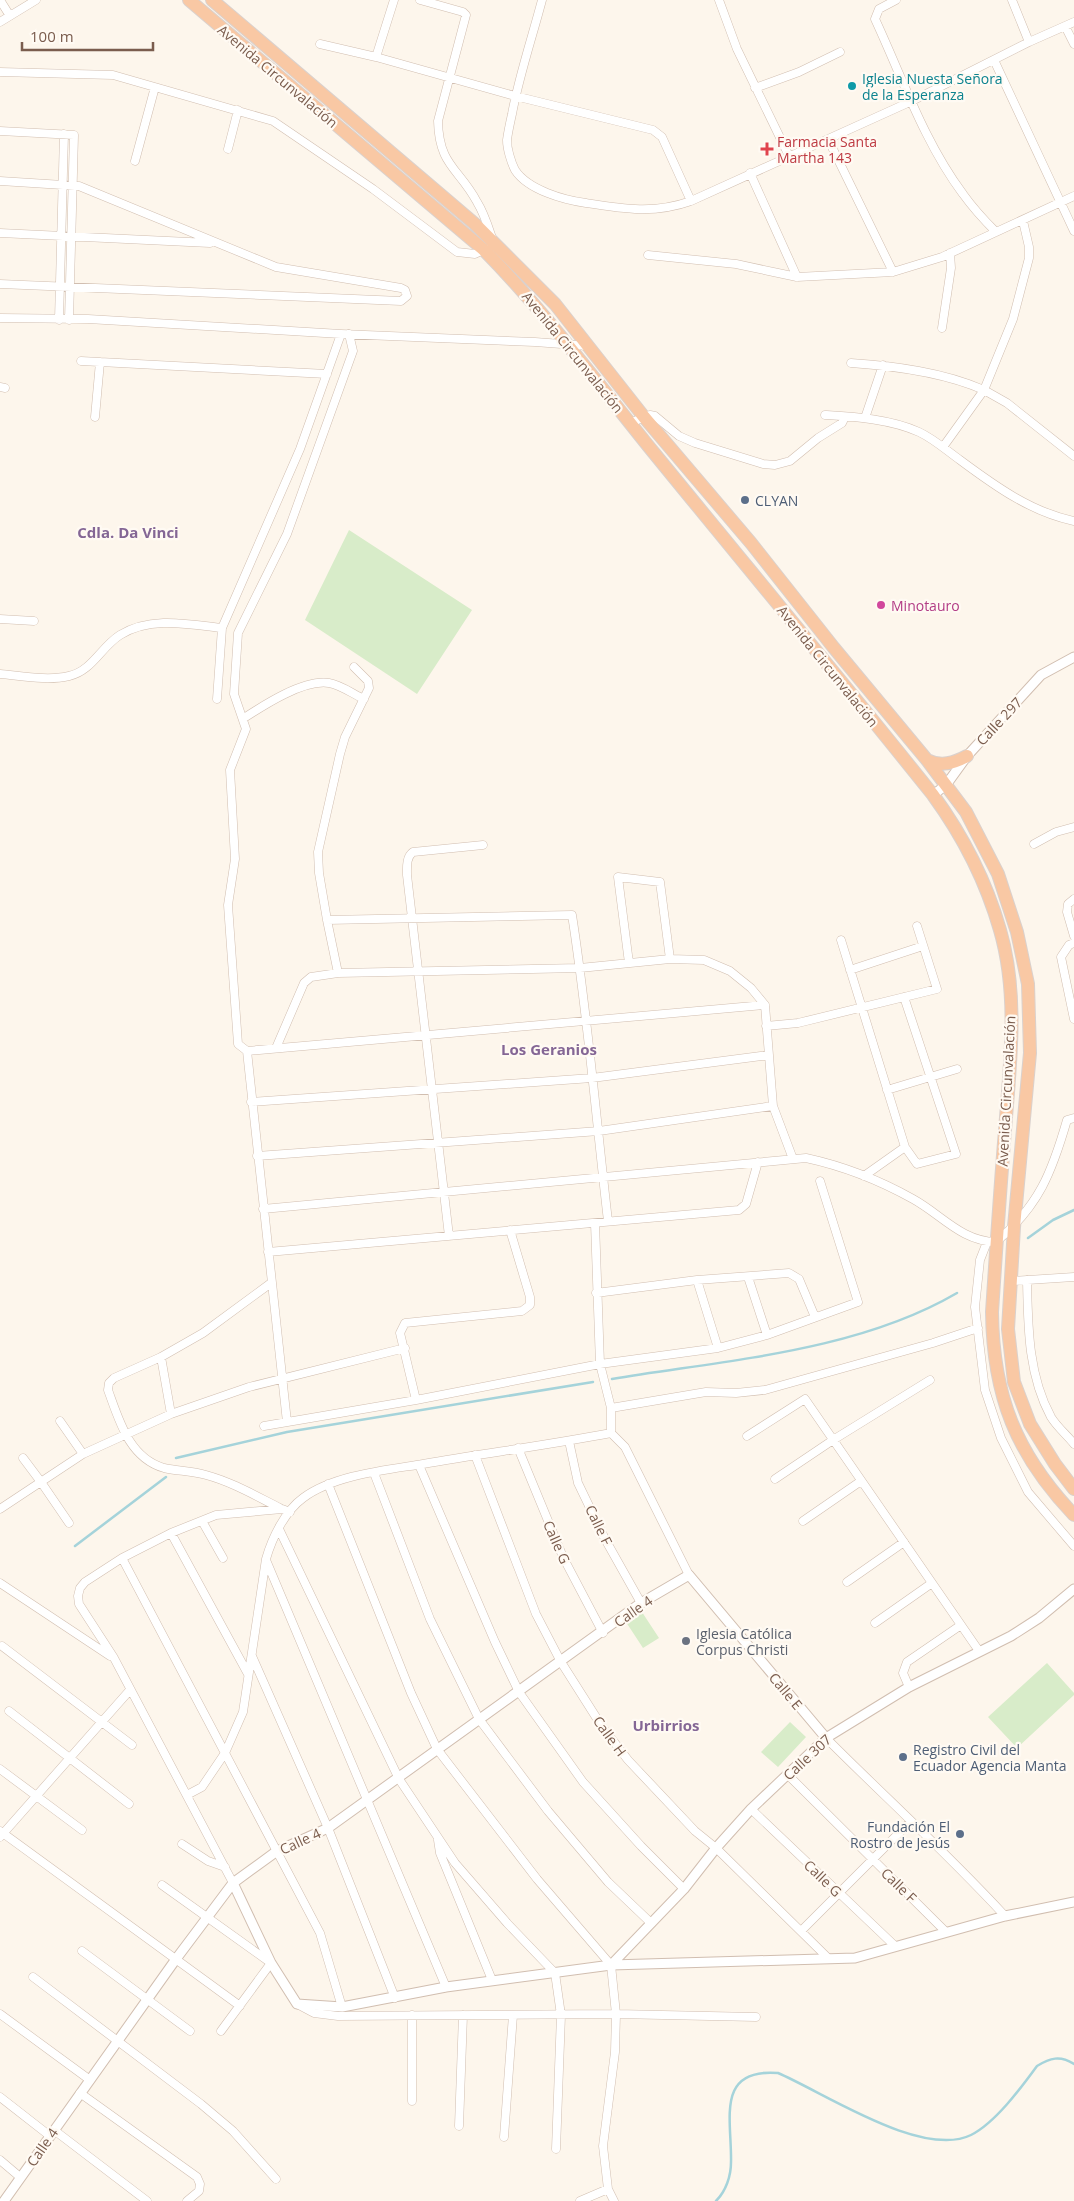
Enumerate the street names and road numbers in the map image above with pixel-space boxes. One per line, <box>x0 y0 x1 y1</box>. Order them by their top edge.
street label: Avenida Circunvalación <box>214 20 342 132</box>
street label: Avenida Circunvalación <box>518 287 628 417</box>
street label: Avenida Circunvalación <box>773 601 883 731</box>
street label: Calle 297 <box>972 693 1026 749</box>
street label: Avenida Circunvalación <box>993 1015 1019 1167</box>
street label: Calle F <box>581 1502 617 1548</box>
street label: Calle G <box>539 1517 575 1567</box>
street label: Calle 4 <box>610 1591 656 1631</box>
street label: Calle E <box>765 1668 807 1714</box>
street label: Calle H <box>589 1712 631 1760</box>
street label: Calle 307 <box>779 1730 835 1784</box>
street label: Calle 4 <box>276 1823 324 1859</box>
street label: Calle G <box>800 1855 846 1901</box>
street label: Calle F <box>877 1863 921 1907</box>
street label: Calle 4 <box>22 2124 62 2170</box>

